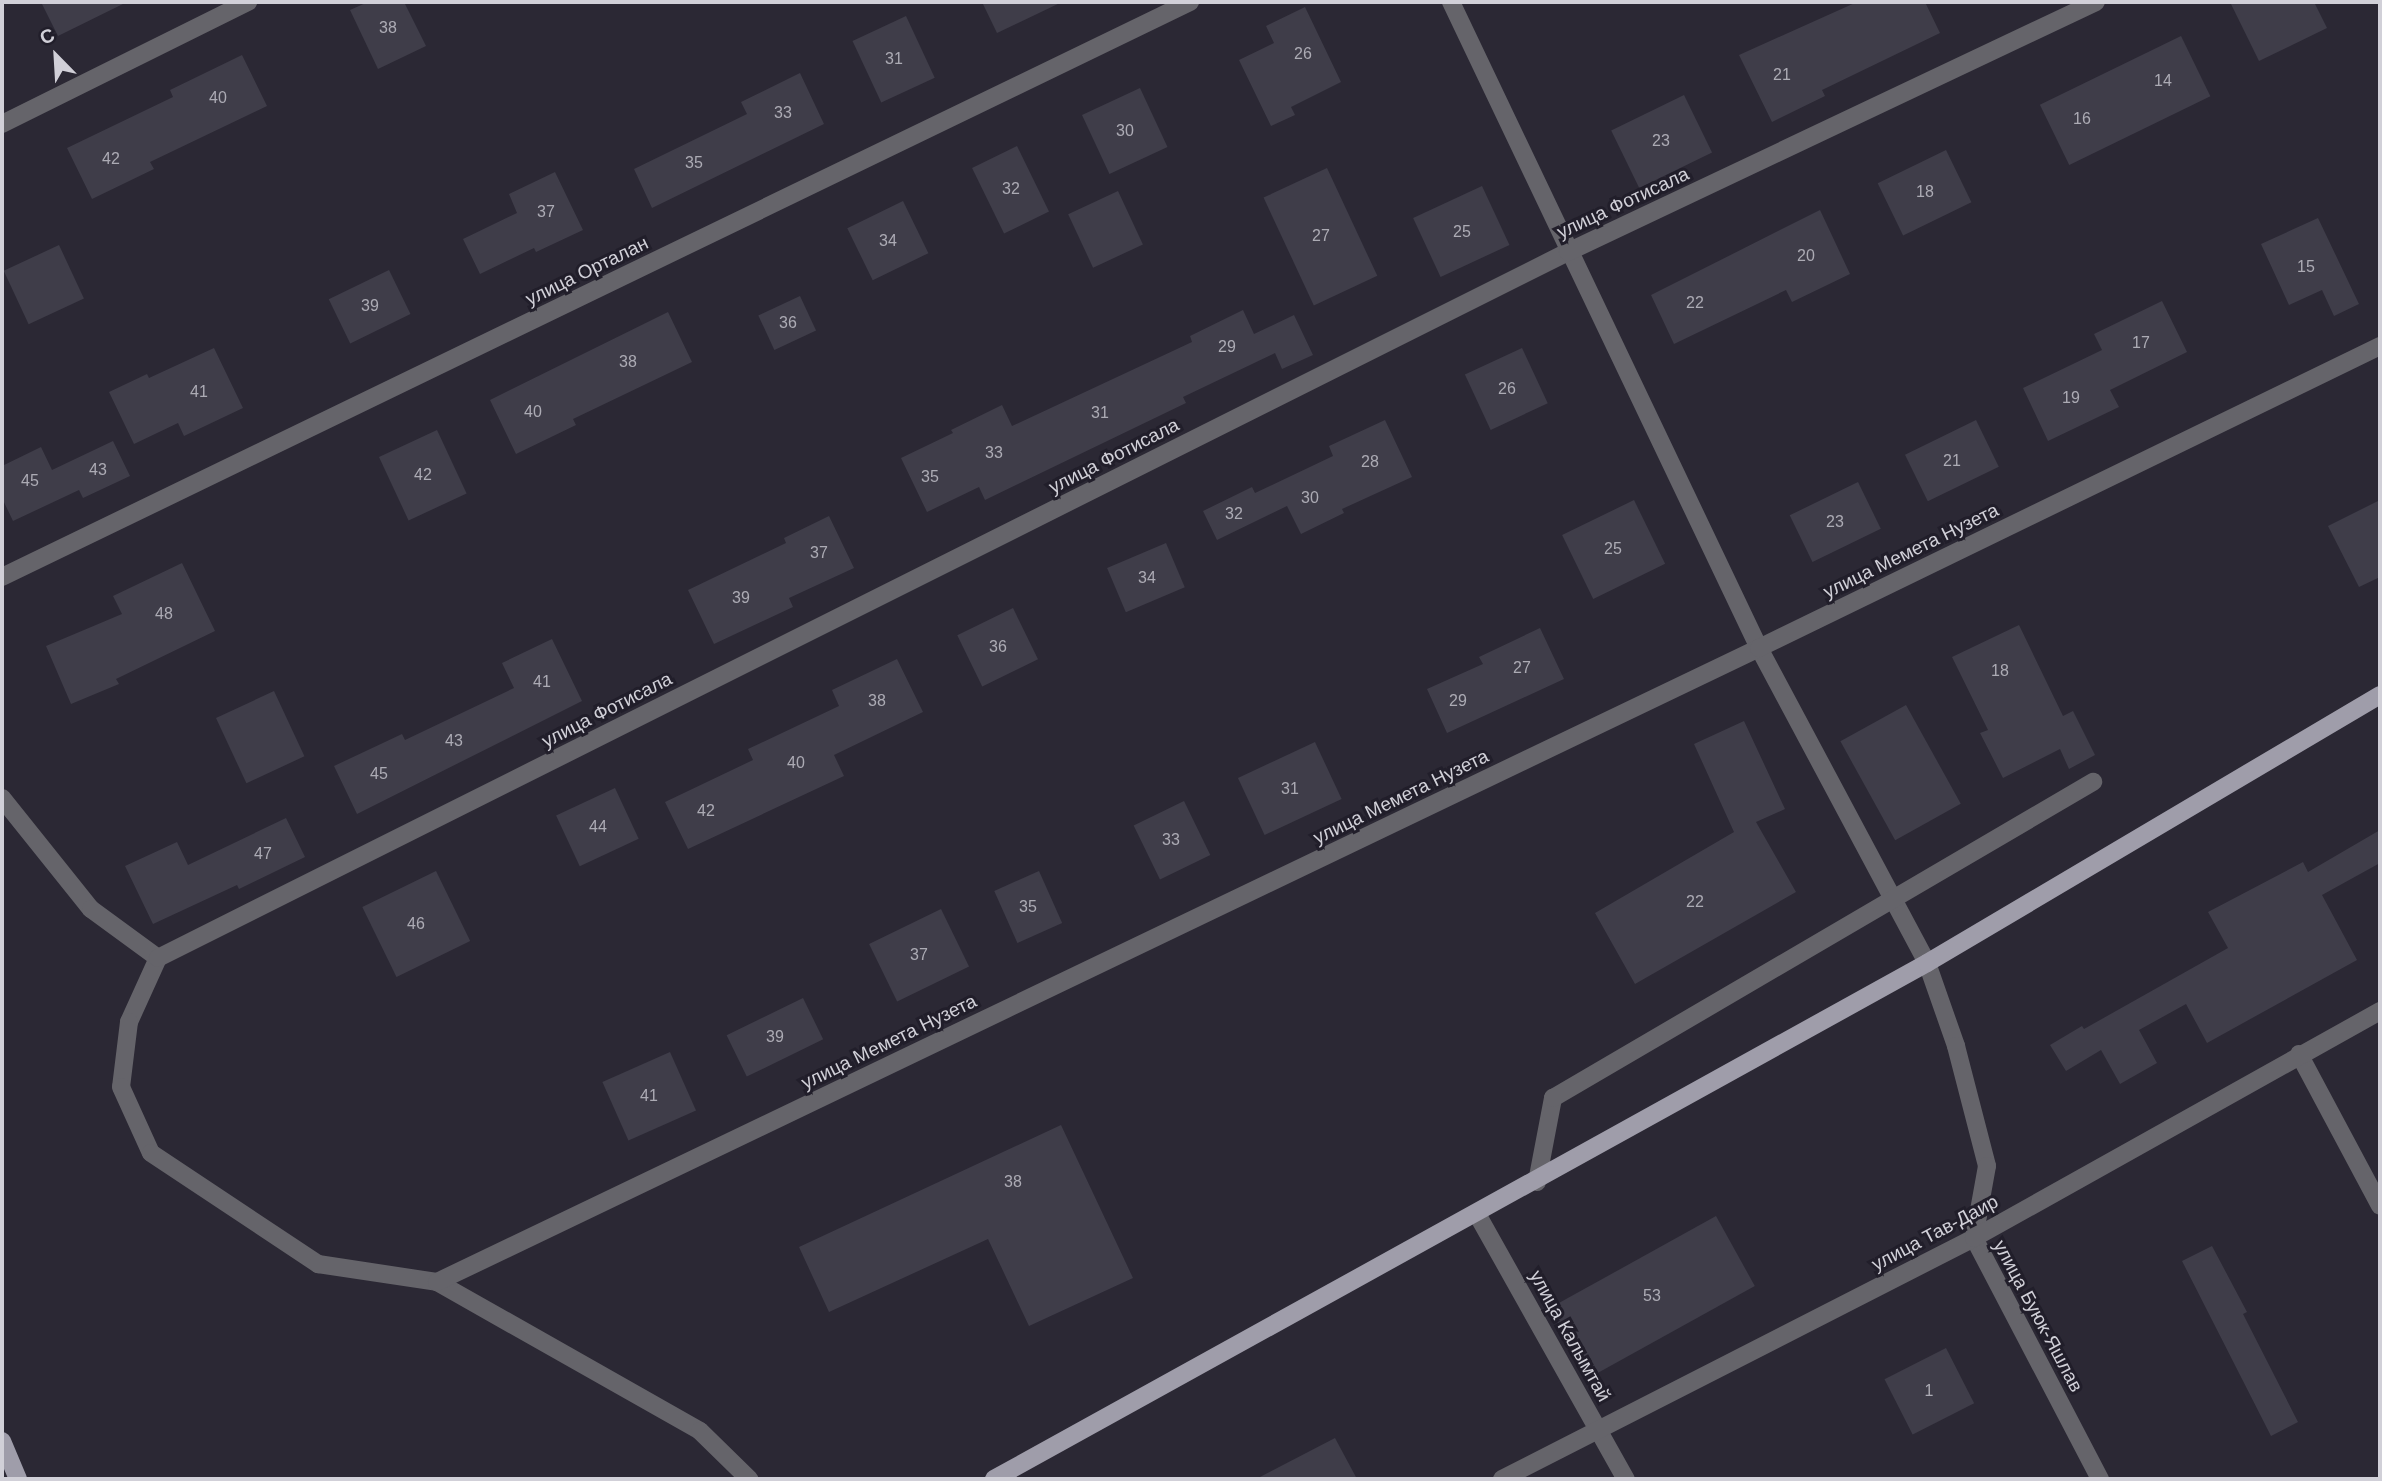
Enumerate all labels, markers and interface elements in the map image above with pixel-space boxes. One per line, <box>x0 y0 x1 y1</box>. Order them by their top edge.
house number: 38 <box>379 18 397 38</box>
north arrow <box>21 21 91 91</box>
text: С <box>37 24 58 49</box>
house number: 26 <box>1294 44 1312 64</box>
house number: 31 <box>885 49 903 69</box>
house number: 21 <box>1773 65 1791 85</box>
house number: 14 <box>2154 71 2172 91</box>
house number: 40 <box>209 88 227 108</box>
house number: 33 <box>774 103 792 123</box>
house number: 16 <box>2073 109 2091 129</box>
house number: 30 <box>1116 121 1134 141</box>
house number: 23 <box>1652 131 1670 151</box>
house number: 42 <box>102 149 120 169</box>
house number: 35 <box>685 153 703 173</box>
street label: улица Фотисала <box>1553 162 1693 244</box>
house number: 32 <box>1002 179 1020 199</box>
house number: 18 <box>1916 182 1934 202</box>
house number: 37 <box>537 202 555 222</box>
house number: 25 <box>1453 222 1471 242</box>
house number: 27 <box>1312 226 1330 246</box>
street label: улица Орталан <box>522 231 652 311</box>
house number: 34 <box>879 231 897 251</box>
house number: 20 <box>1797 246 1815 266</box>
house number: 15 <box>2297 257 2315 277</box>
house number: 22 <box>1686 293 1704 313</box>
house number: 39 <box>361 296 379 316</box>
house number: 36 <box>779 313 797 333</box>
house number: 17 <box>2132 333 2150 353</box>
house number: 29 <box>1218 337 1236 357</box>
house number: 38 <box>619 352 637 372</box>
house number: 26 <box>1498 379 1516 399</box>
house number: 41 <box>190 382 208 402</box>
house number: 19 <box>2062 388 2080 408</box>
house number: 40 <box>524 402 542 422</box>
house number: 31 <box>1091 403 1109 423</box>
street label: улица Фотисала <box>1045 413 1183 499</box>
house number: 33 <box>985 443 1003 463</box>
house number: 21 <box>1943 451 1961 471</box>
house number: 28 <box>1361 452 1379 472</box>
house number: 43 <box>89 460 107 480</box>
house number: 42 <box>414 465 432 485</box>
house number: 35 <box>921 467 939 487</box>
house number: 45 <box>21 471 39 491</box>
house number: 30 <box>1301 488 1319 508</box>
street label: улица Мемета Нузета <box>1820 499 2002 603</box>
house number: 32 <box>1225 504 1243 524</box>
house number: 23 <box>1826 512 1844 532</box>
house number: 25 <box>1604 539 1622 559</box>
house number: 37 <box>810 543 828 563</box>
house number: 34 <box>1138 568 1156 588</box>
house number: 39 <box>732 588 750 608</box>
house number: 48 <box>155 604 173 624</box>
house number: 36 <box>989 637 1007 657</box>
house number: 27 <box>1513 658 1531 678</box>
house number: 18 <box>1991 661 2009 681</box>
street label: улица Фотисала <box>538 667 676 753</box>
house number: 41 <box>533 672 551 692</box>
house number: 38 <box>868 691 886 711</box>
house number: 29 <box>1449 691 1467 711</box>
house number: 43 <box>445 731 463 751</box>
street label: улица Мемета Нузета <box>1310 745 1492 849</box>
house number: 40 <box>787 753 805 773</box>
house number: 45 <box>370 764 388 784</box>
house number: 31 <box>1281 779 1299 799</box>
house number: 42 <box>697 801 715 821</box>
house number: 44 <box>589 817 607 837</box>
house number: 33 <box>1162 830 1180 850</box>
house number: 47 <box>254 844 272 864</box>
house number: 22 <box>1686 892 1704 912</box>
house number: 35 <box>1019 897 1037 917</box>
house number: 46 <box>407 914 425 934</box>
house number: 37 <box>910 945 928 965</box>
street label: улица Мемета Нузета <box>798 990 980 1094</box>
house number: 39 <box>766 1027 784 1047</box>
house number: 41 <box>640 1086 658 1106</box>
house number: 38 <box>1004 1172 1022 1192</box>
street label: улица Тав-Даир <box>1868 1190 2002 1276</box>
street label: улица Буюк-Яшлав <box>1988 1236 2088 1396</box>
street label: улица Калымтай <box>1524 1266 1616 1406</box>
house number: 53 <box>1643 1286 1661 1306</box>
house number: 1 <box>1925 1381 1933 1401</box>

